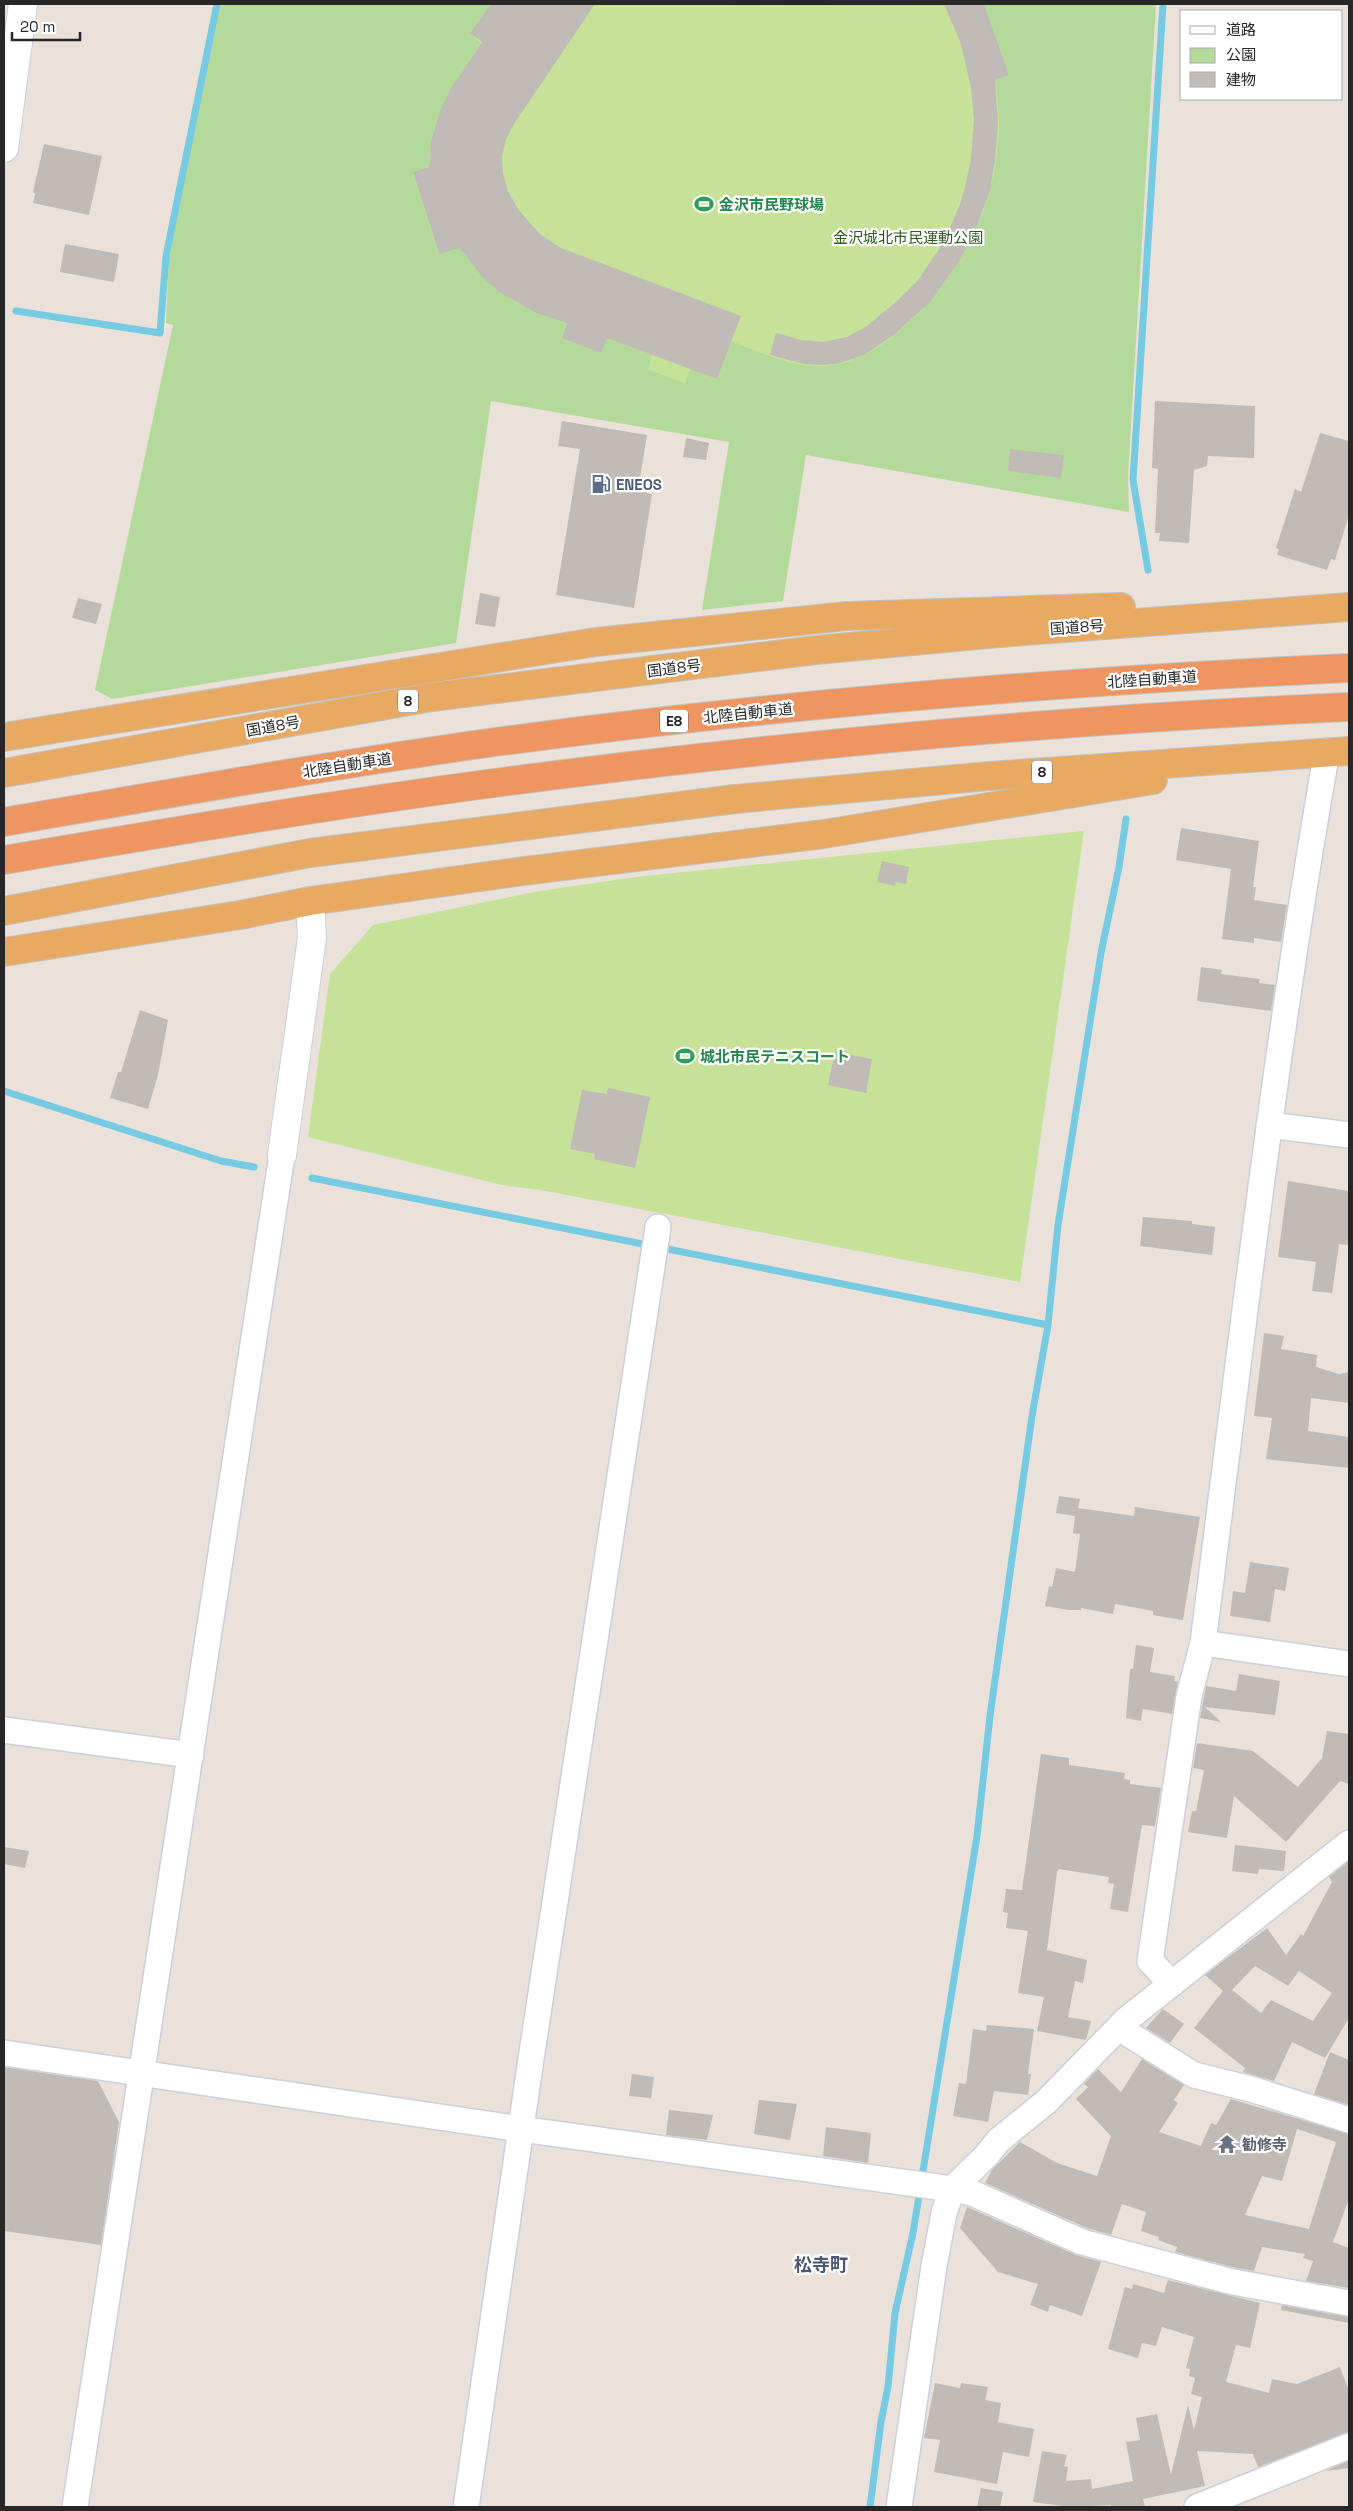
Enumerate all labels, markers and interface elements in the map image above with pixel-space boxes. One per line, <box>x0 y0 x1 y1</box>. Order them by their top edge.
scale bar <box>12 10 80 42</box>
legend <box>1180 10 1343 100</box>
text: 20 m <box>20 17 55 36</box>
text: 道路 <box>1226 20 1256 39</box>
text: 公園 <box>1226 45 1256 64</box>
text: 建物 <box>1226 70 1256 89</box>
sports icon: 金沢市民野球場 <box>693 193 715 215</box>
place label: 金沢市民野球場 <box>719 195 824 214</box>
park label: 金沢城北市民運動公園 <box>833 228 983 247</box>
fuel station icon: ENEOS <box>590 473 612 495</box>
place label: ENEOS <box>616 475 662 494</box>
street label: 国道8号 <box>1049 616 1105 638</box>
street label: 国道8号 <box>646 655 702 681</box>
street label: 北陸自動車道 <box>1106 666 1198 692</box>
road number: 8 <box>398 689 418 712</box>
street label: 北陸自動車道 <box>702 699 794 727</box>
road number: E8 <box>660 709 688 732</box>
street label: 国道8号 <box>245 712 301 740</box>
street label: 北陸自動車道 <box>301 749 393 781</box>
road number: 8 <box>1032 760 1052 784</box>
sports icon: 城北市民テニスコート <box>674 1045 696 1067</box>
place label: 城北市民テニスコート <box>700 1047 850 1066</box>
temple icon: 勧修寺 <box>1216 2133 1238 2155</box>
place label: 勧修寺 <box>1242 2135 1287 2154</box>
district label: 松寺町 <box>794 2253 848 2276</box>

